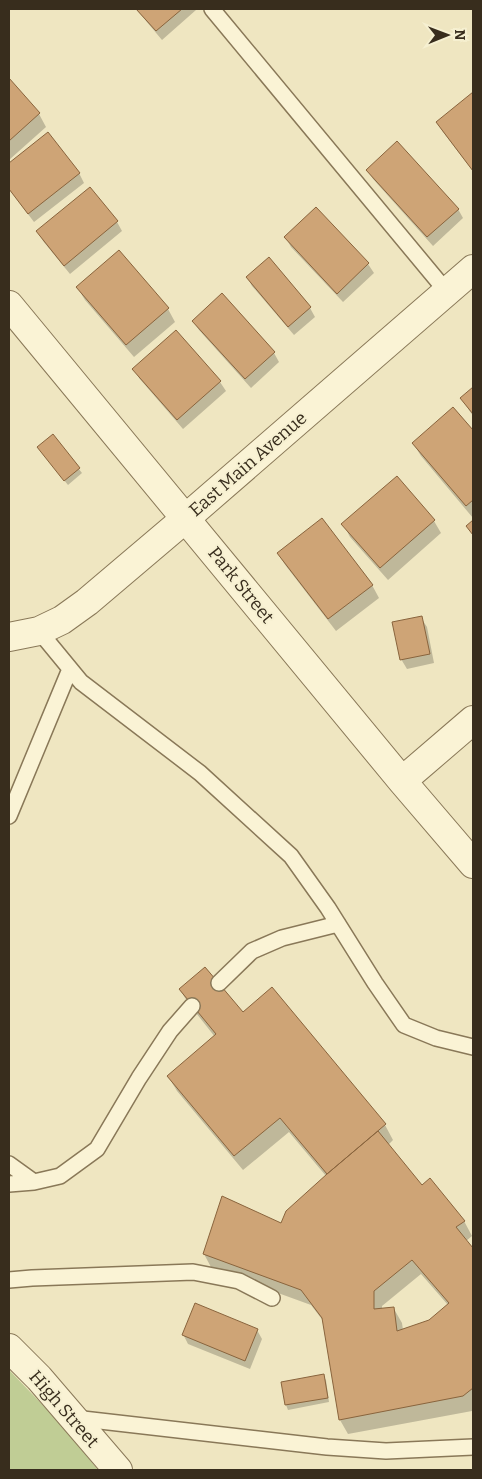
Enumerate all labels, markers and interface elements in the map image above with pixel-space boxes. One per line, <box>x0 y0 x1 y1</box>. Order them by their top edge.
north arrow <box>422 10 472 60</box>
text: N <box>451 29 468 41</box>
street label: East Main Avenue <box>185 407 311 521</box>
street label: Park Street <box>203 542 279 628</box>
street label: High Street <box>24 1366 104 1452</box>

